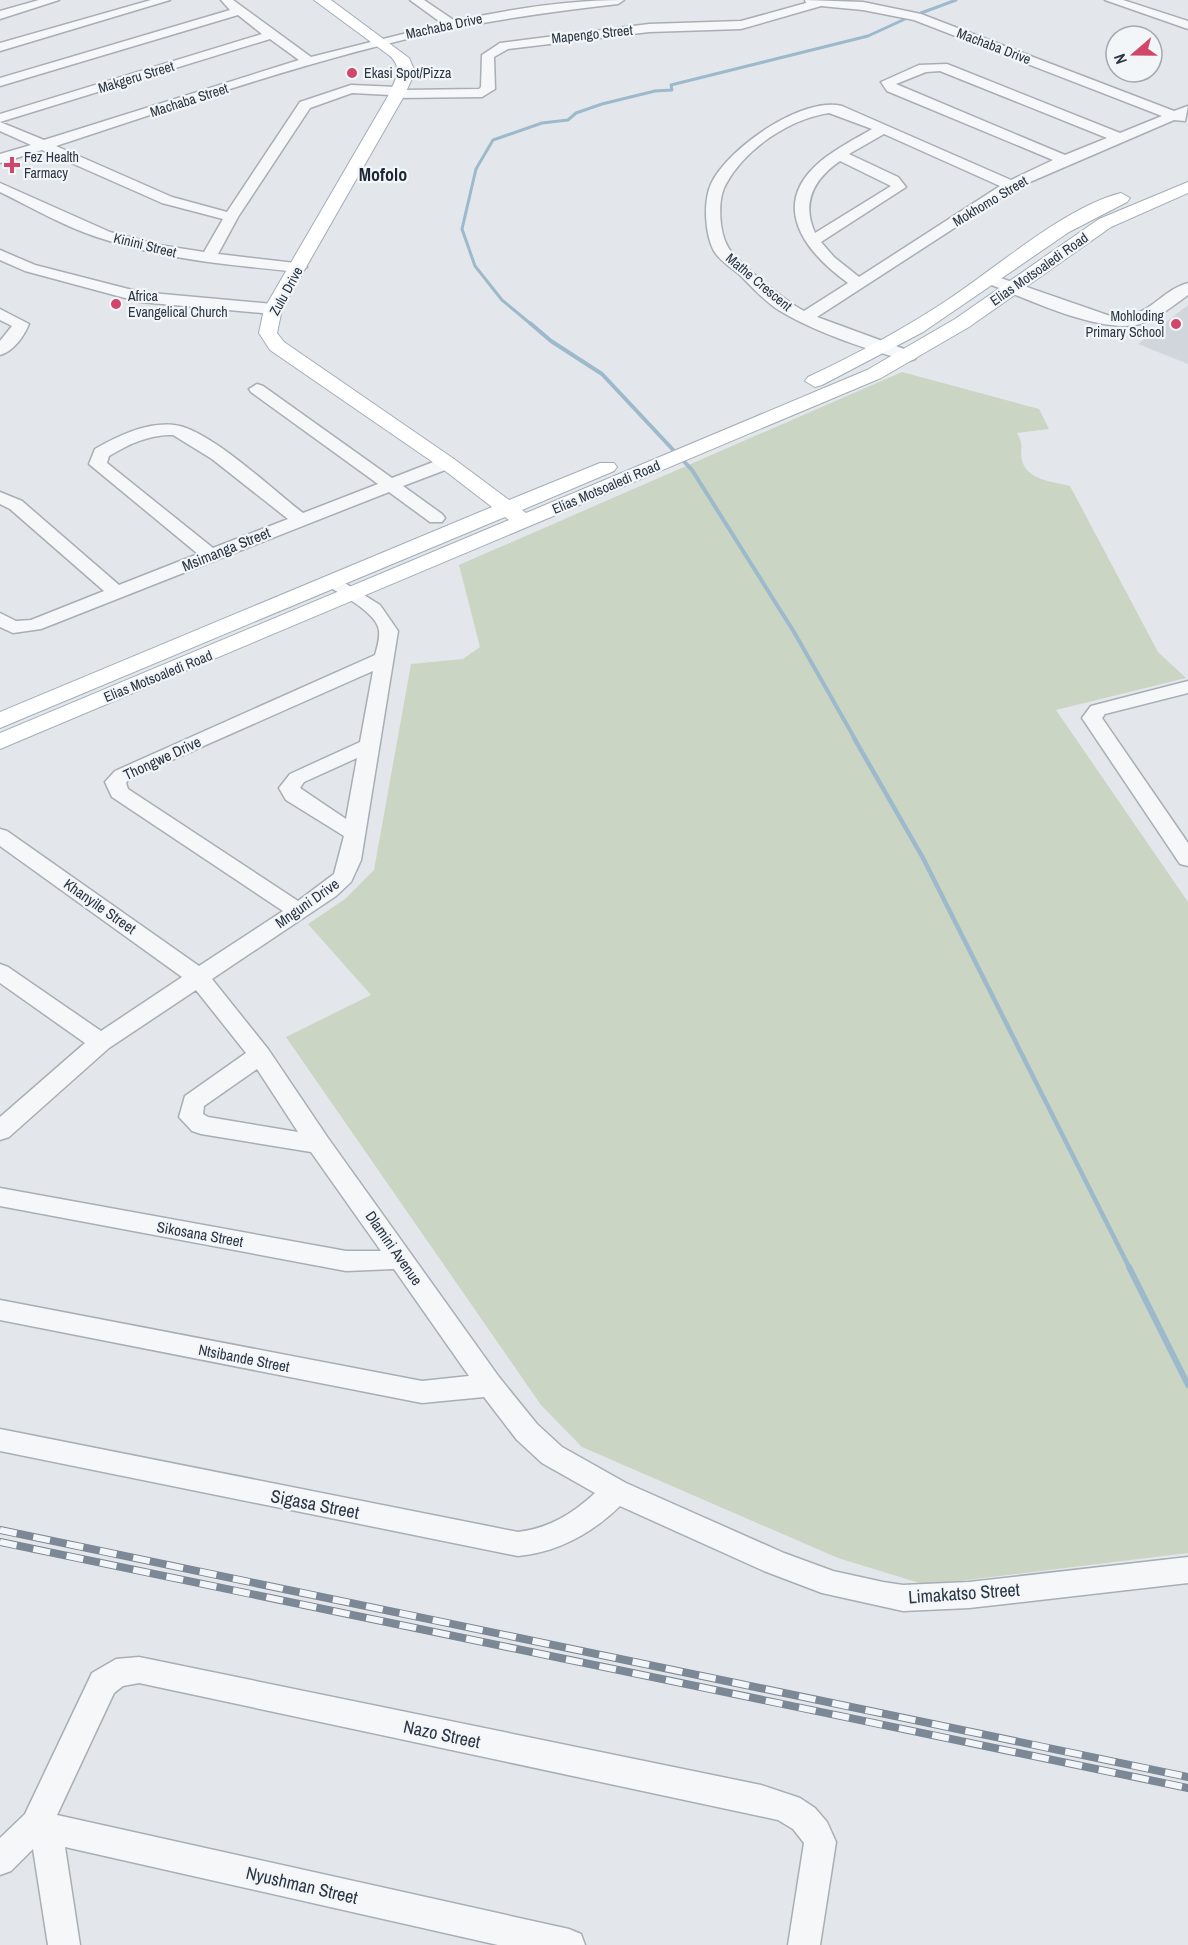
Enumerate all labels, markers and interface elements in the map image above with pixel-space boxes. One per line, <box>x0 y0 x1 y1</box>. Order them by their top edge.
street label: Machaba Drive <box>404 9 484 43</box>
street label: Mapengo Street <box>550 21 634 47</box>
street label: Machaba Drive <box>954 24 1034 68</box>
north arrow <box>1104 24 1164 84</box>
text: N <box>1108 51 1132 67</box>
street label: Makgeru Street <box>96 57 176 97</box>
place label: Ekasi Spot/Pizza <box>364 64 452 82</box>
marker: Ekasi Spot/Pizza <box>345 66 359 80</box>
street label: Machaba Street <box>148 79 230 121</box>
place label: Fez Health Farmacy <box>24 148 79 182</box>
marker: Fez Health Farmacy <box>5 158 19 172</box>
district label: Mofolo <box>359 162 407 187</box>
street label: Mokhomo Street <box>949 172 1031 230</box>
street label: Kinini Street <box>112 229 178 261</box>
street label: Elias Motsoaledi Road <box>987 229 1091 309</box>
street label: Mathe Crescent <box>722 249 796 315</box>
street label: Zulu Drive <box>265 263 307 319</box>
place label: Africa Evangelical Church <box>127 287 228 321</box>
marker: Africa Evangelical Church <box>109 297 123 311</box>
place label: Mohloding Primary School <box>1086 307 1165 341</box>
marker: Mohloding Primary School <box>1169 317 1183 331</box>
street label: Elias Motsoaledi Road <box>549 456 663 518</box>
street label: Msimanga Street <box>179 522 274 576</box>
street label: Elias Motsoaledi Road <box>101 646 215 706</box>
street label: Thongwe Drive <box>120 731 204 785</box>
street label: Khanyile Street <box>60 873 141 939</box>
street label: Mnguni Drive <box>271 873 343 933</box>
street label: Dlamini Avenue <box>361 1206 428 1290</box>
street label: Sikosana Street <box>155 1216 245 1252</box>
street label: Ntsibande Street <box>197 1339 292 1377</box>
street label: Sigasa Street <box>269 1483 361 1525</box>
street label: Limakatso Street <box>907 1577 1021 1609</box>
street label: Nazo Street <box>401 1714 483 1754</box>
street label: Nyushman Street <box>244 1860 360 1910</box>

